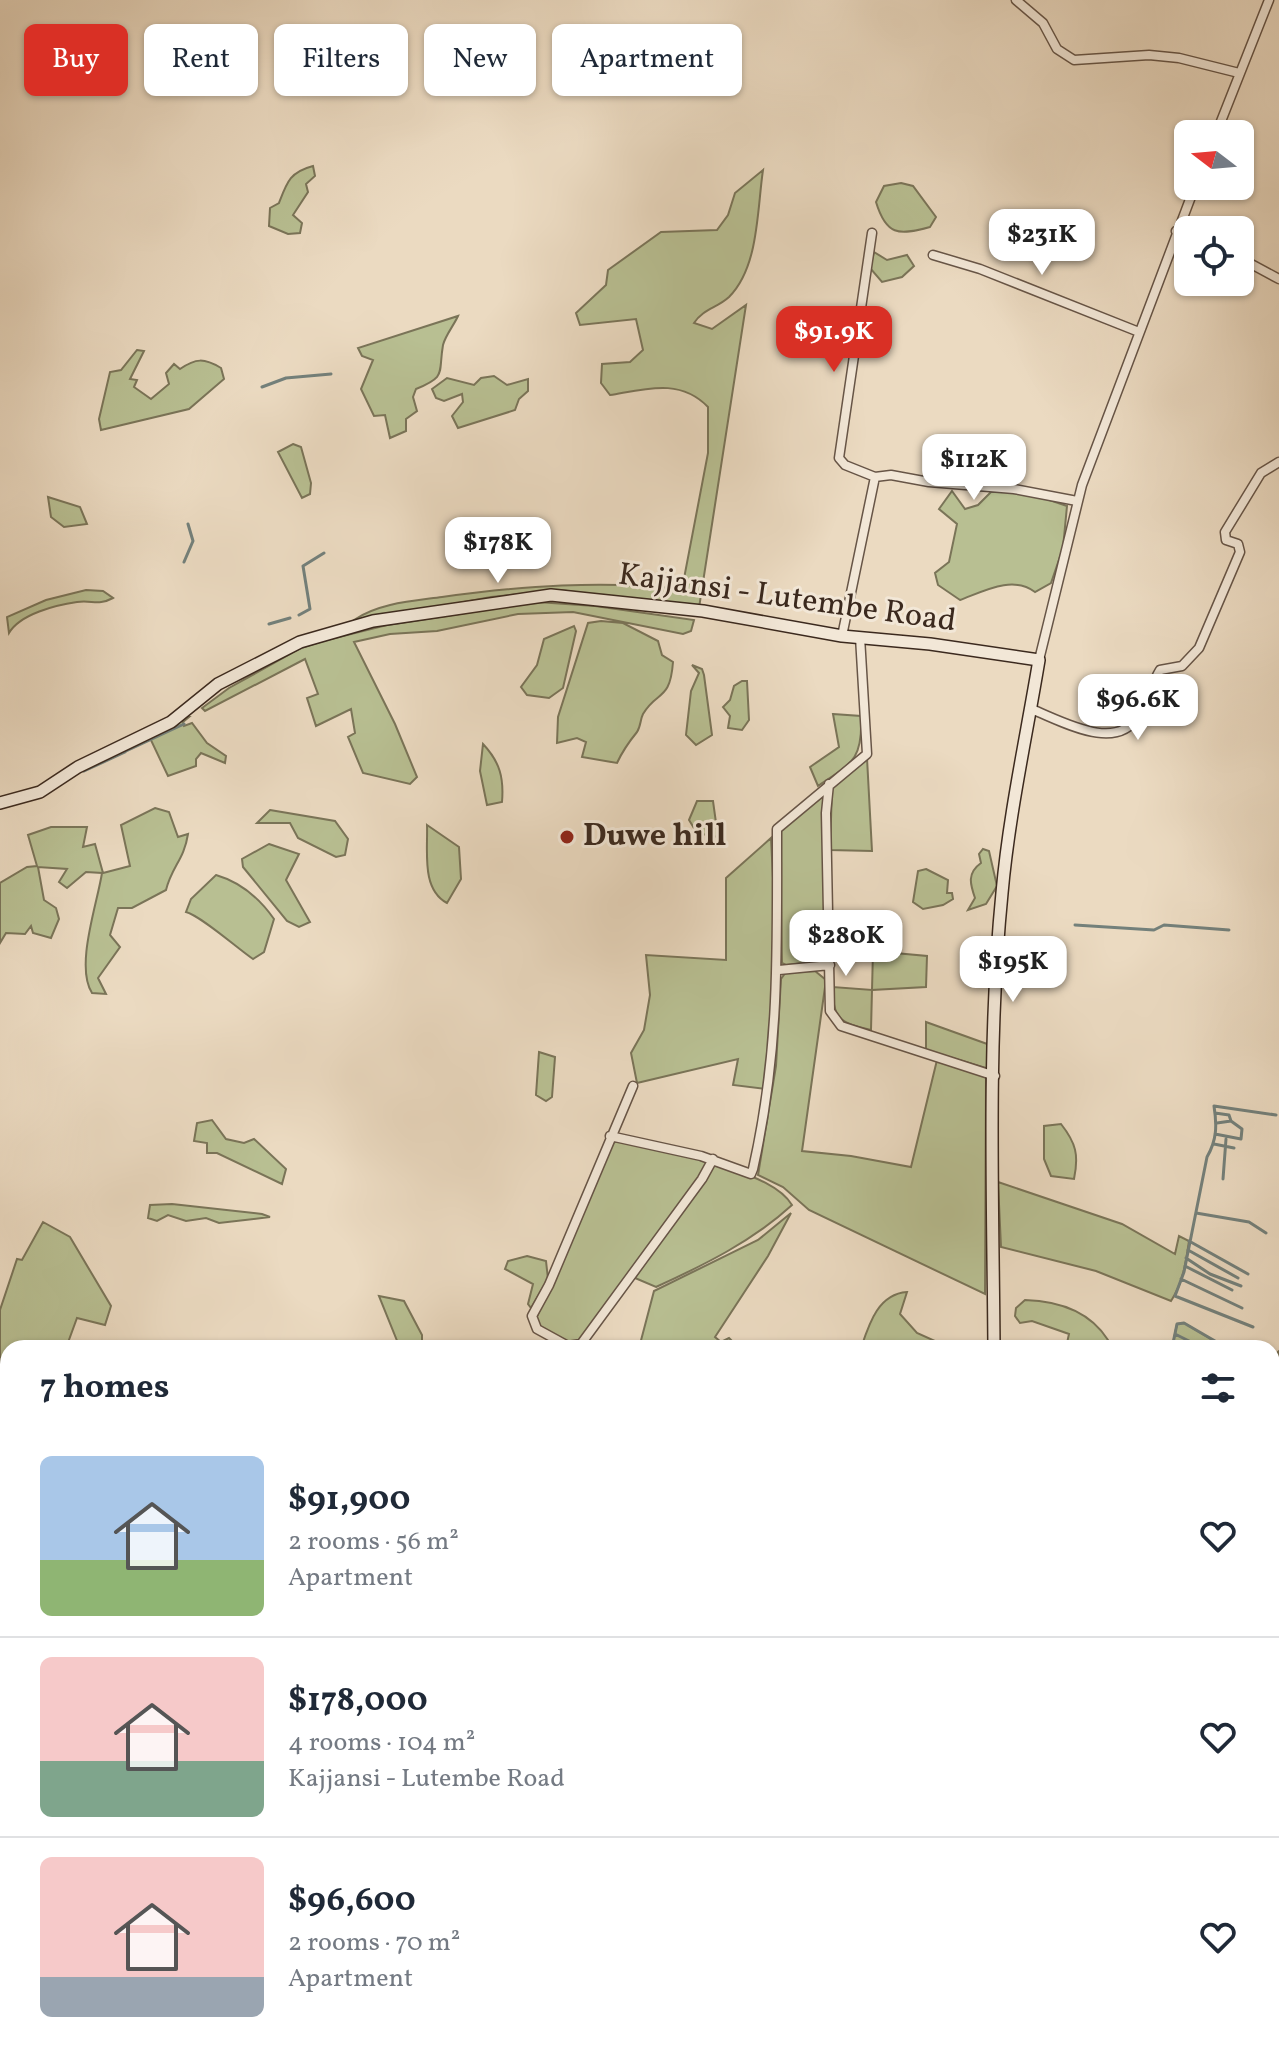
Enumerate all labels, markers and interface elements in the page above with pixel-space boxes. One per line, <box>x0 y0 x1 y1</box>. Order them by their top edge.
chip: Buy <box>24 24 128 96</box>
chip: Rent <box>144 24 258 96</box>
chip: Filters <box>274 24 408 96</box>
chip: New <box>424 24 536 96</box>
chip: Apartment <box>552 24 742 96</box>
north arrow <box>1174 120 1254 200</box>
map controls <box>1174 120 1254 296</box>
pin: $231K <box>986 209 1098 277</box>
button: locate <box>1174 216 1254 296</box>
text: $231K <box>1007 217 1077 253</box>
pin: $91.9K <box>769 306 899 374</box>
text: $91.9K <box>794 314 874 350</box>
pin: $112K <box>918 434 1030 502</box>
text: $112K <box>940 442 1008 478</box>
pin: $178K <box>442 517 554 585</box>
text: $178K <box>463 525 533 561</box>
street label: Kajjansi - Lutembe Road <box>615 554 959 644</box>
pin: $96.6K <box>1073 674 1203 742</box>
text: $96.6K <box>1096 682 1180 718</box>
place label: Duwe hill <box>583 815 727 859</box>
marker: Duwe hill <box>558 828 576 846</box>
pin: $280K <box>790 910 902 978</box>
text: $280K <box>807 918 885 954</box>
pin: $195K <box>957 936 1069 1004</box>
text: $195K <box>978 944 1048 980</box>
text: 7 homes <box>40 1365 169 1412</box>
icon: filters <box>1196 1366 1240 1410</box>
text: $91,900 <box>288 1477 411 1524</box>
icon: home <box>104 1488 200 1584</box>
icon: heart <box>1196 1514 1240 1558</box>
text: 2 rooms · 56 m² <box>288 1524 459 1560</box>
text: Apartment <box>288 1560 413 1596</box>
text: $178,000 <box>288 1678 428 1725</box>
icon: home <box>104 1689 200 1785</box>
icon: heart <box>1196 1715 1240 1759</box>
text: 4 rooms · 104 m² <box>288 1725 475 1761</box>
text: Kajjansi - Lutembe Road <box>288 1761 565 1797</box>
text: $96,600 <box>288 1878 416 1925</box>
icon: home <box>104 1889 200 1985</box>
icon: heart <box>1196 1915 1240 1959</box>
text: 2 rooms · 70 m² <box>288 1925 460 1961</box>
text: Apartment <box>288 1961 413 1997</box>

